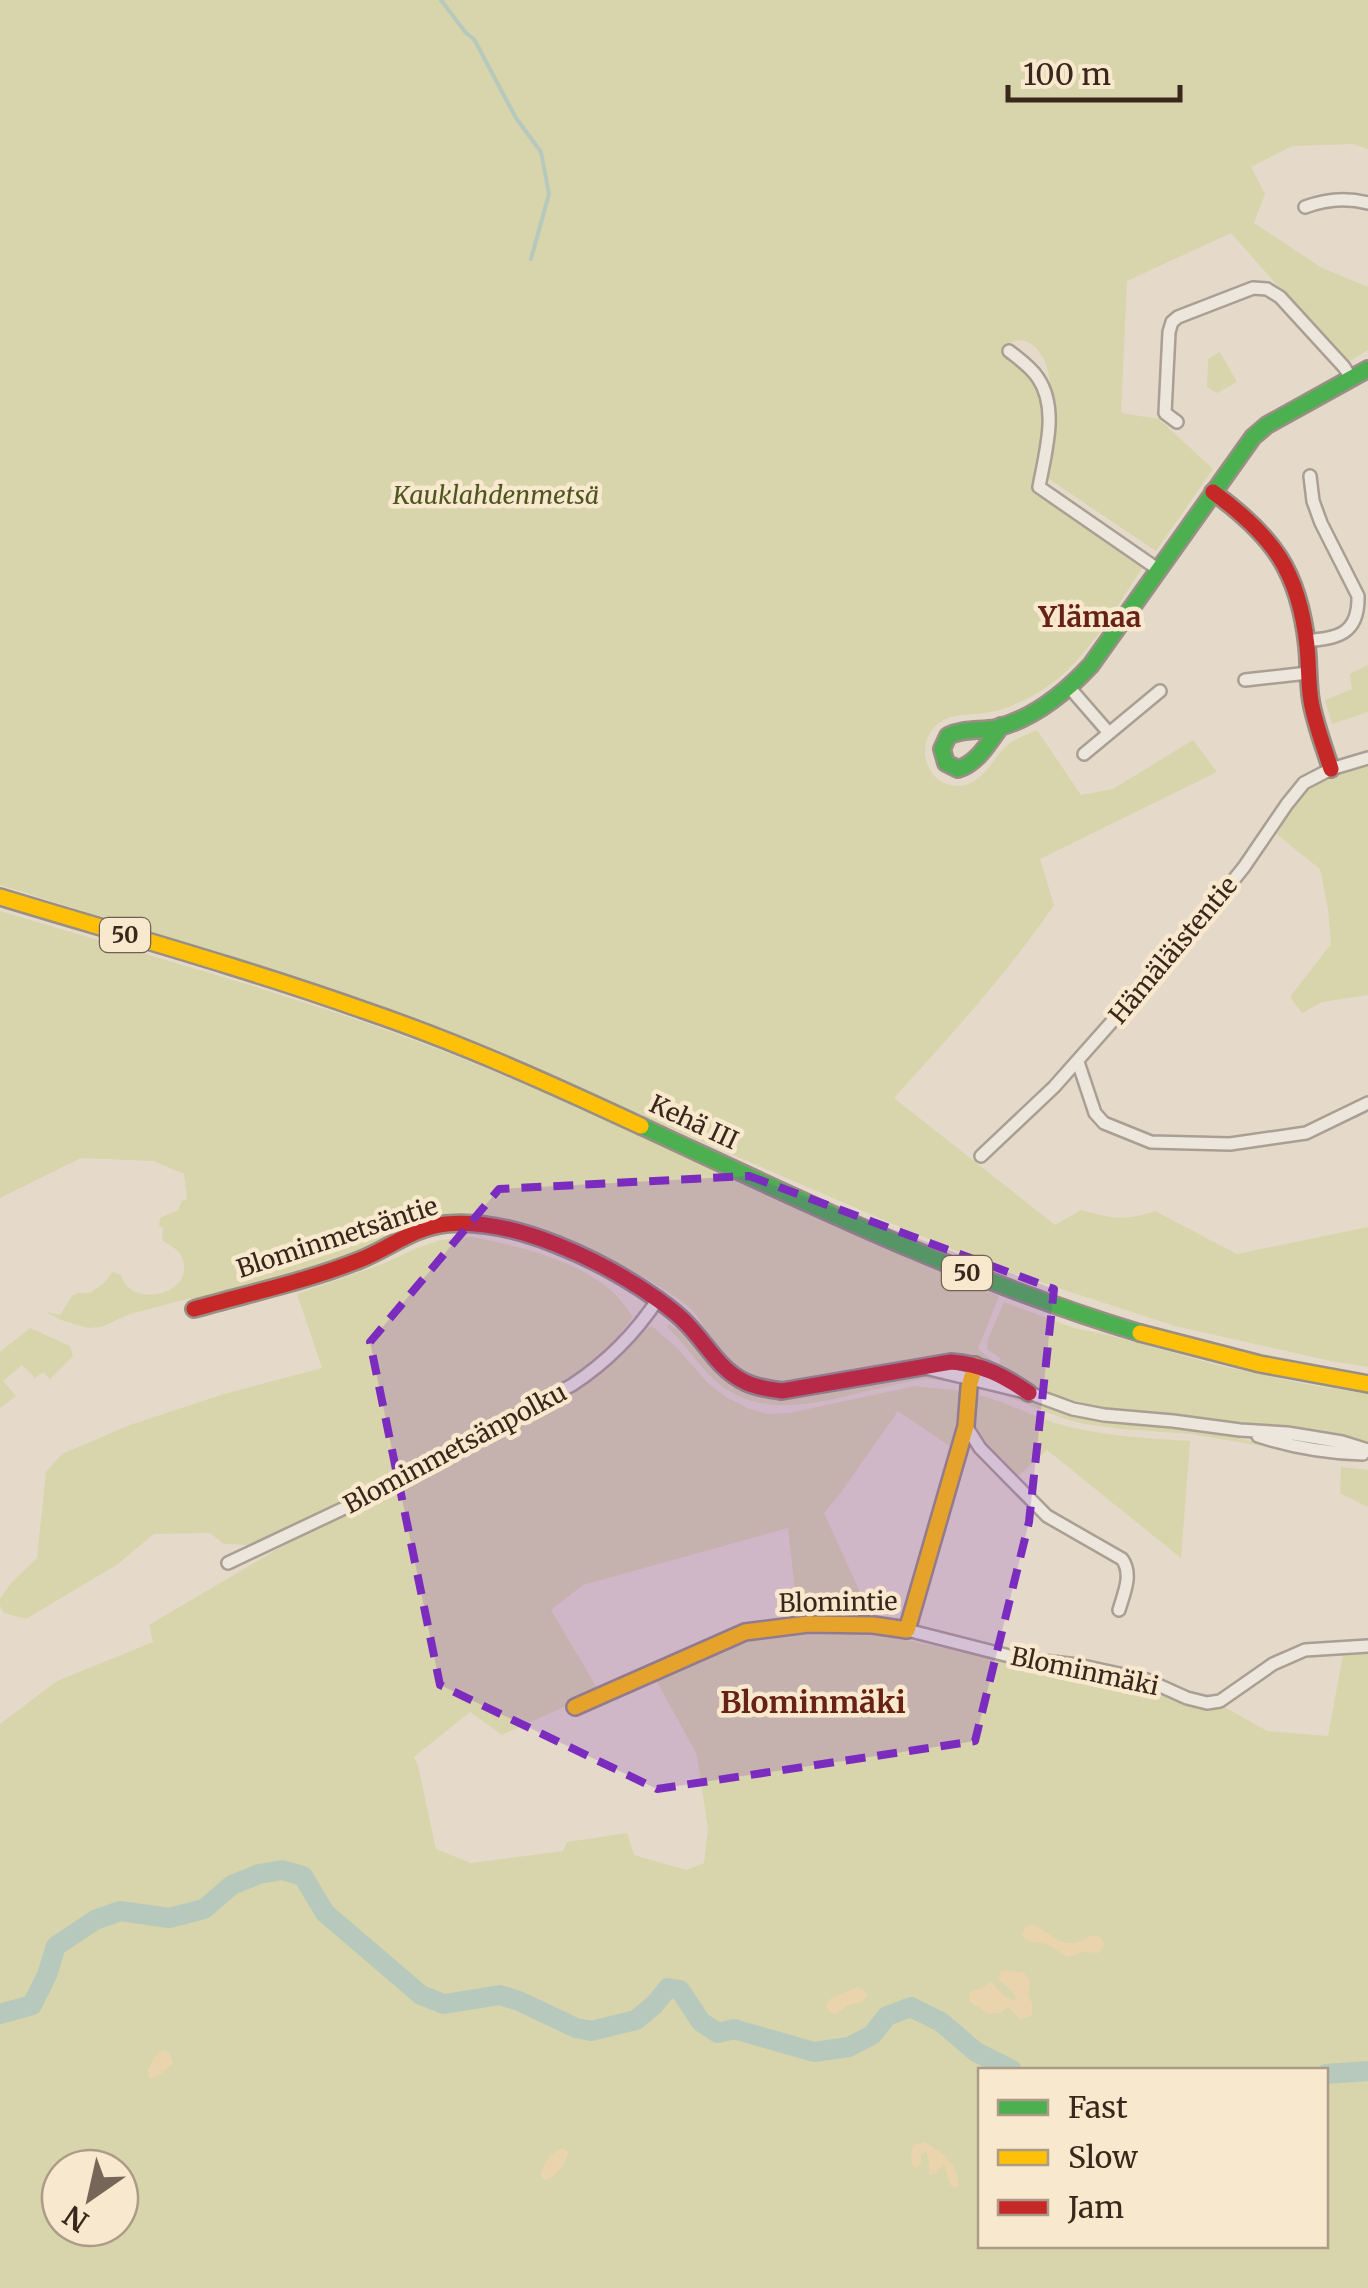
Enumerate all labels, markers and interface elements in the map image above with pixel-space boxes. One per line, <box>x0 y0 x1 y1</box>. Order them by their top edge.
scale bar <box>1008 40 1180 102</box>
text: 100 m <box>1023 55 1111 93</box>
park label: Kauklahdenmetsä <box>392 479 599 511</box>
district label: Ylämaa <box>1038 599 1142 635</box>
street label: Hämäläistentie <box>1102 870 1244 1030</box>
road number: 50 <box>100 918 150 952</box>
street label: Kehä III <box>645 1088 743 1156</box>
street label: Blominmetsäntie <box>233 1189 441 1285</box>
road number: 50 <box>942 1256 992 1290</box>
street label: Blominmetsänpolku <box>338 1376 572 1520</box>
street label: Blomintie <box>778 1585 898 1619</box>
street label: Blominmäki <box>1008 1640 1162 1702</box>
district label: Blominmäki <box>720 1683 906 1721</box>
legend <box>978 2068 1328 2248</box>
text: Fast <box>1068 2088 1128 2126</box>
text: Slow <box>1068 2138 1138 2176</box>
north arrow <box>40 2148 140 2248</box>
text: Jam <box>1067 2188 1124 2226</box>
text: N <box>57 2198 95 2240</box>

